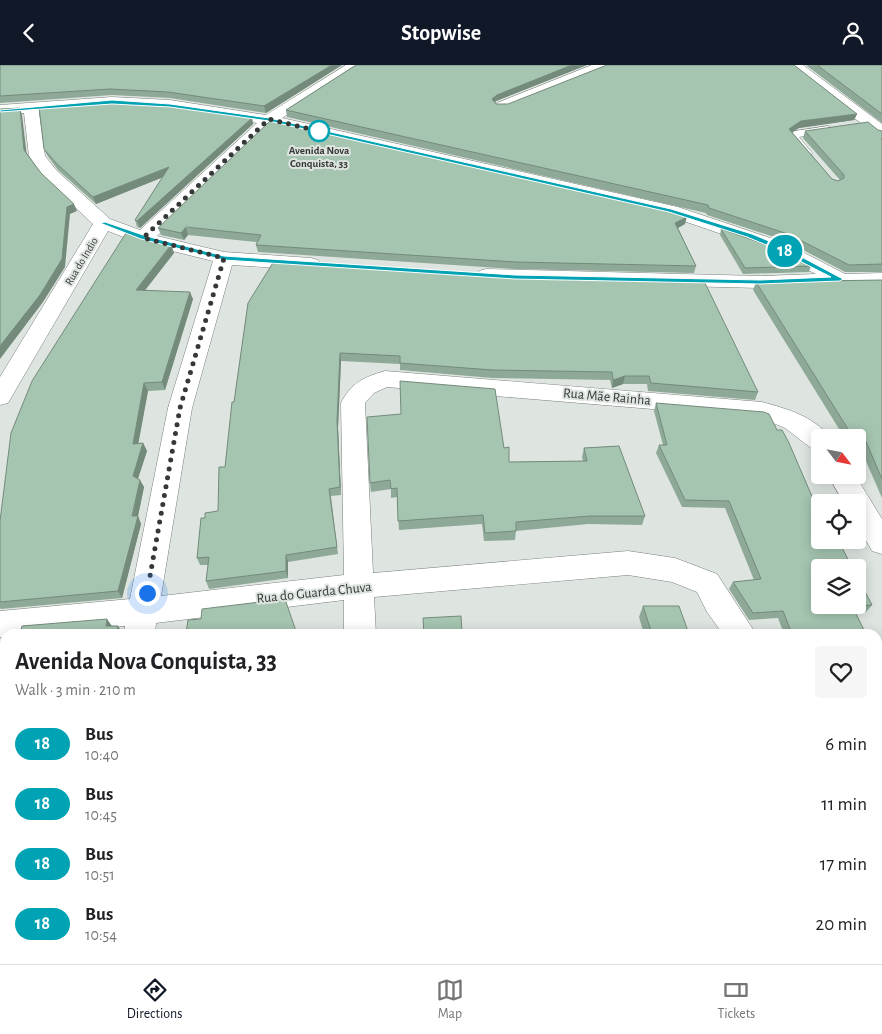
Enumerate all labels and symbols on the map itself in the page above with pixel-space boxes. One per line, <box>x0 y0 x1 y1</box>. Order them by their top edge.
marker: Avenida Nova Conquista, 33 <box>308 120 330 142</box>
place label: Avenida Nova Conquista, 33 <box>289 145 350 169</box>
street label: Rua do Indio <box>63 235 100 287</box>
line badge: 18 <box>762 235 808 267</box>
street label: Rua Mãe Rainha <box>563 386 652 408</box>
north arrow <box>811 429 866 484</box>
street label: Rua do Guarda Chuva <box>256 580 373 606</box>
your location <box>135 581 160 606</box>

